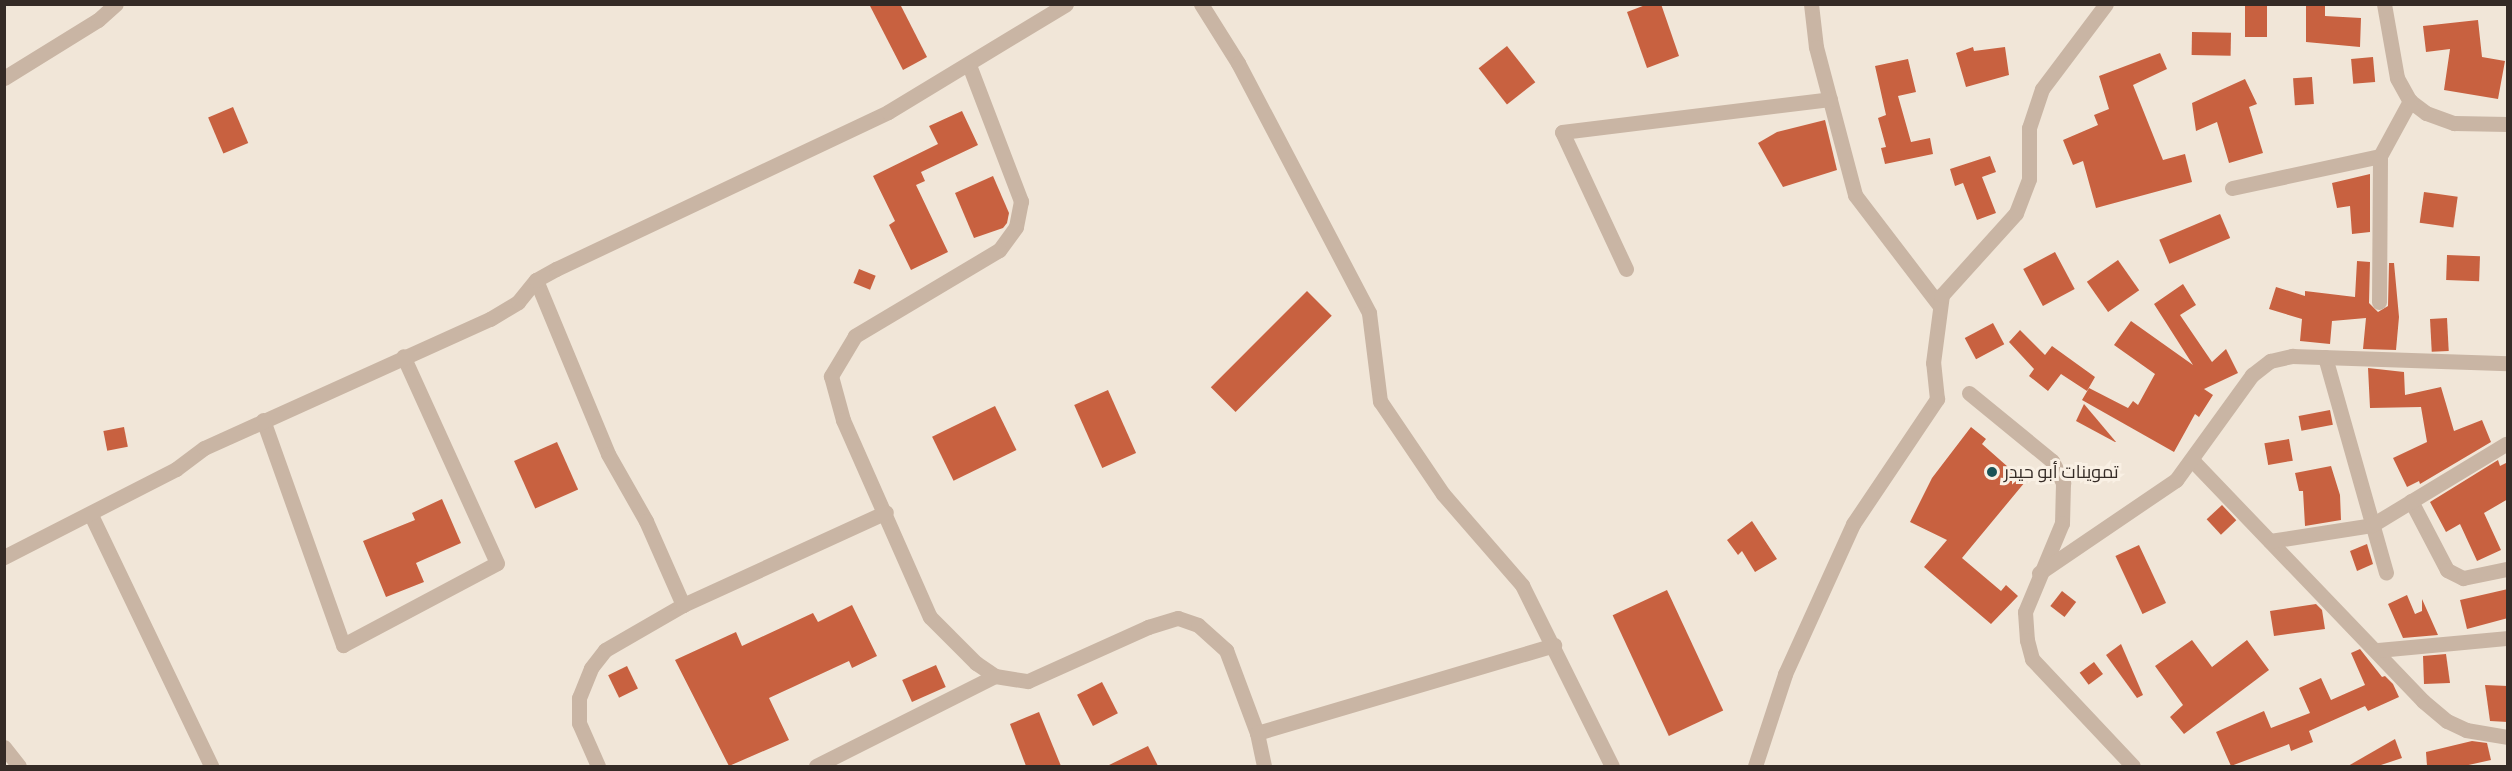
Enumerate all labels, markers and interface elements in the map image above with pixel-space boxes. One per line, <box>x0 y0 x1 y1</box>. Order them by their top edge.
place label: تموينات أبو حيدر <box>2004 461 2119 483</box>
marker: تموينات أبو حيدر <box>1985 465 1999 479</box>

